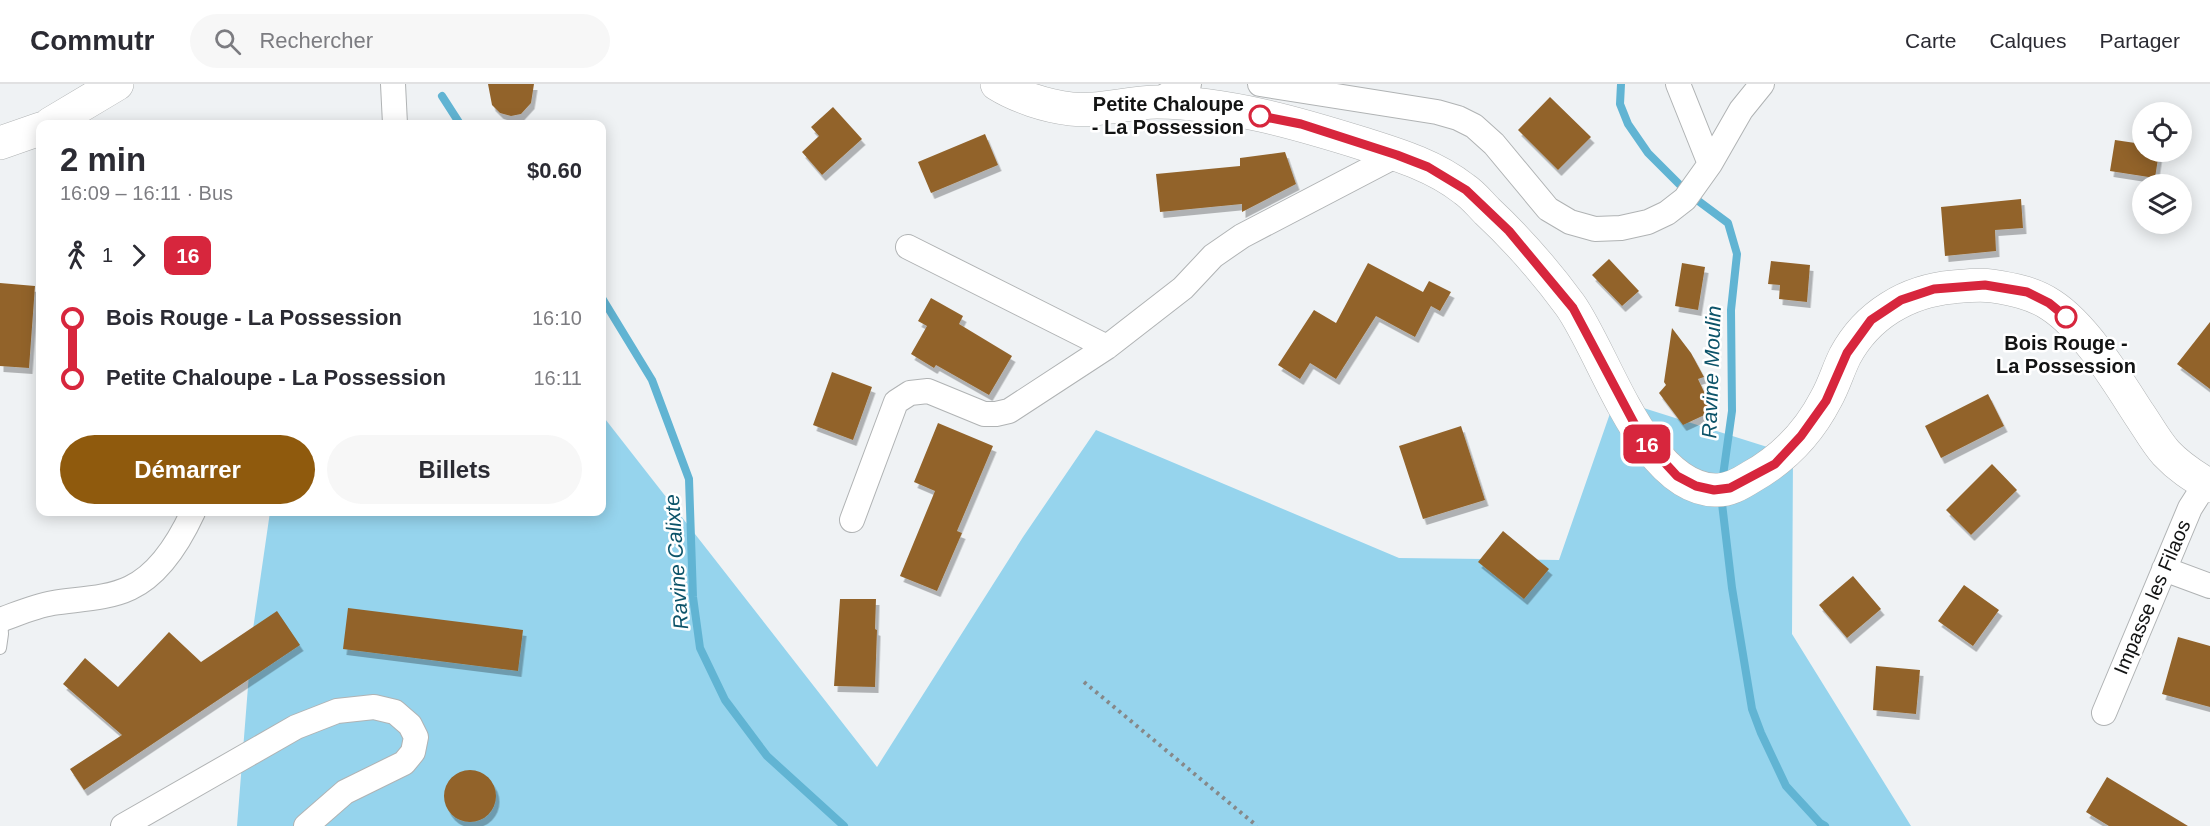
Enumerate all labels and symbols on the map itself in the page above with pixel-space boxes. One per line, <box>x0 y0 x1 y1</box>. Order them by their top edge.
place label: Petite Chaloupe - La Possession <box>1092 93 1244 138</box>
marker: Petite Chaloupe - La Possession <box>1249 105 1271 127</box>
water label: Ravine Moulin <box>1697 305 1725 439</box>
marker: Bois Rouge - La Possession <box>2055 306 2077 328</box>
place label: Bois Rouge - La Possession <box>1996 332 2136 377</box>
line badge: 16 <box>1620 424 1674 464</box>
water label: Ravine Calixte <box>660 494 692 630</box>
street label: Impasse les Filaos <box>2110 516 2194 678</box>

